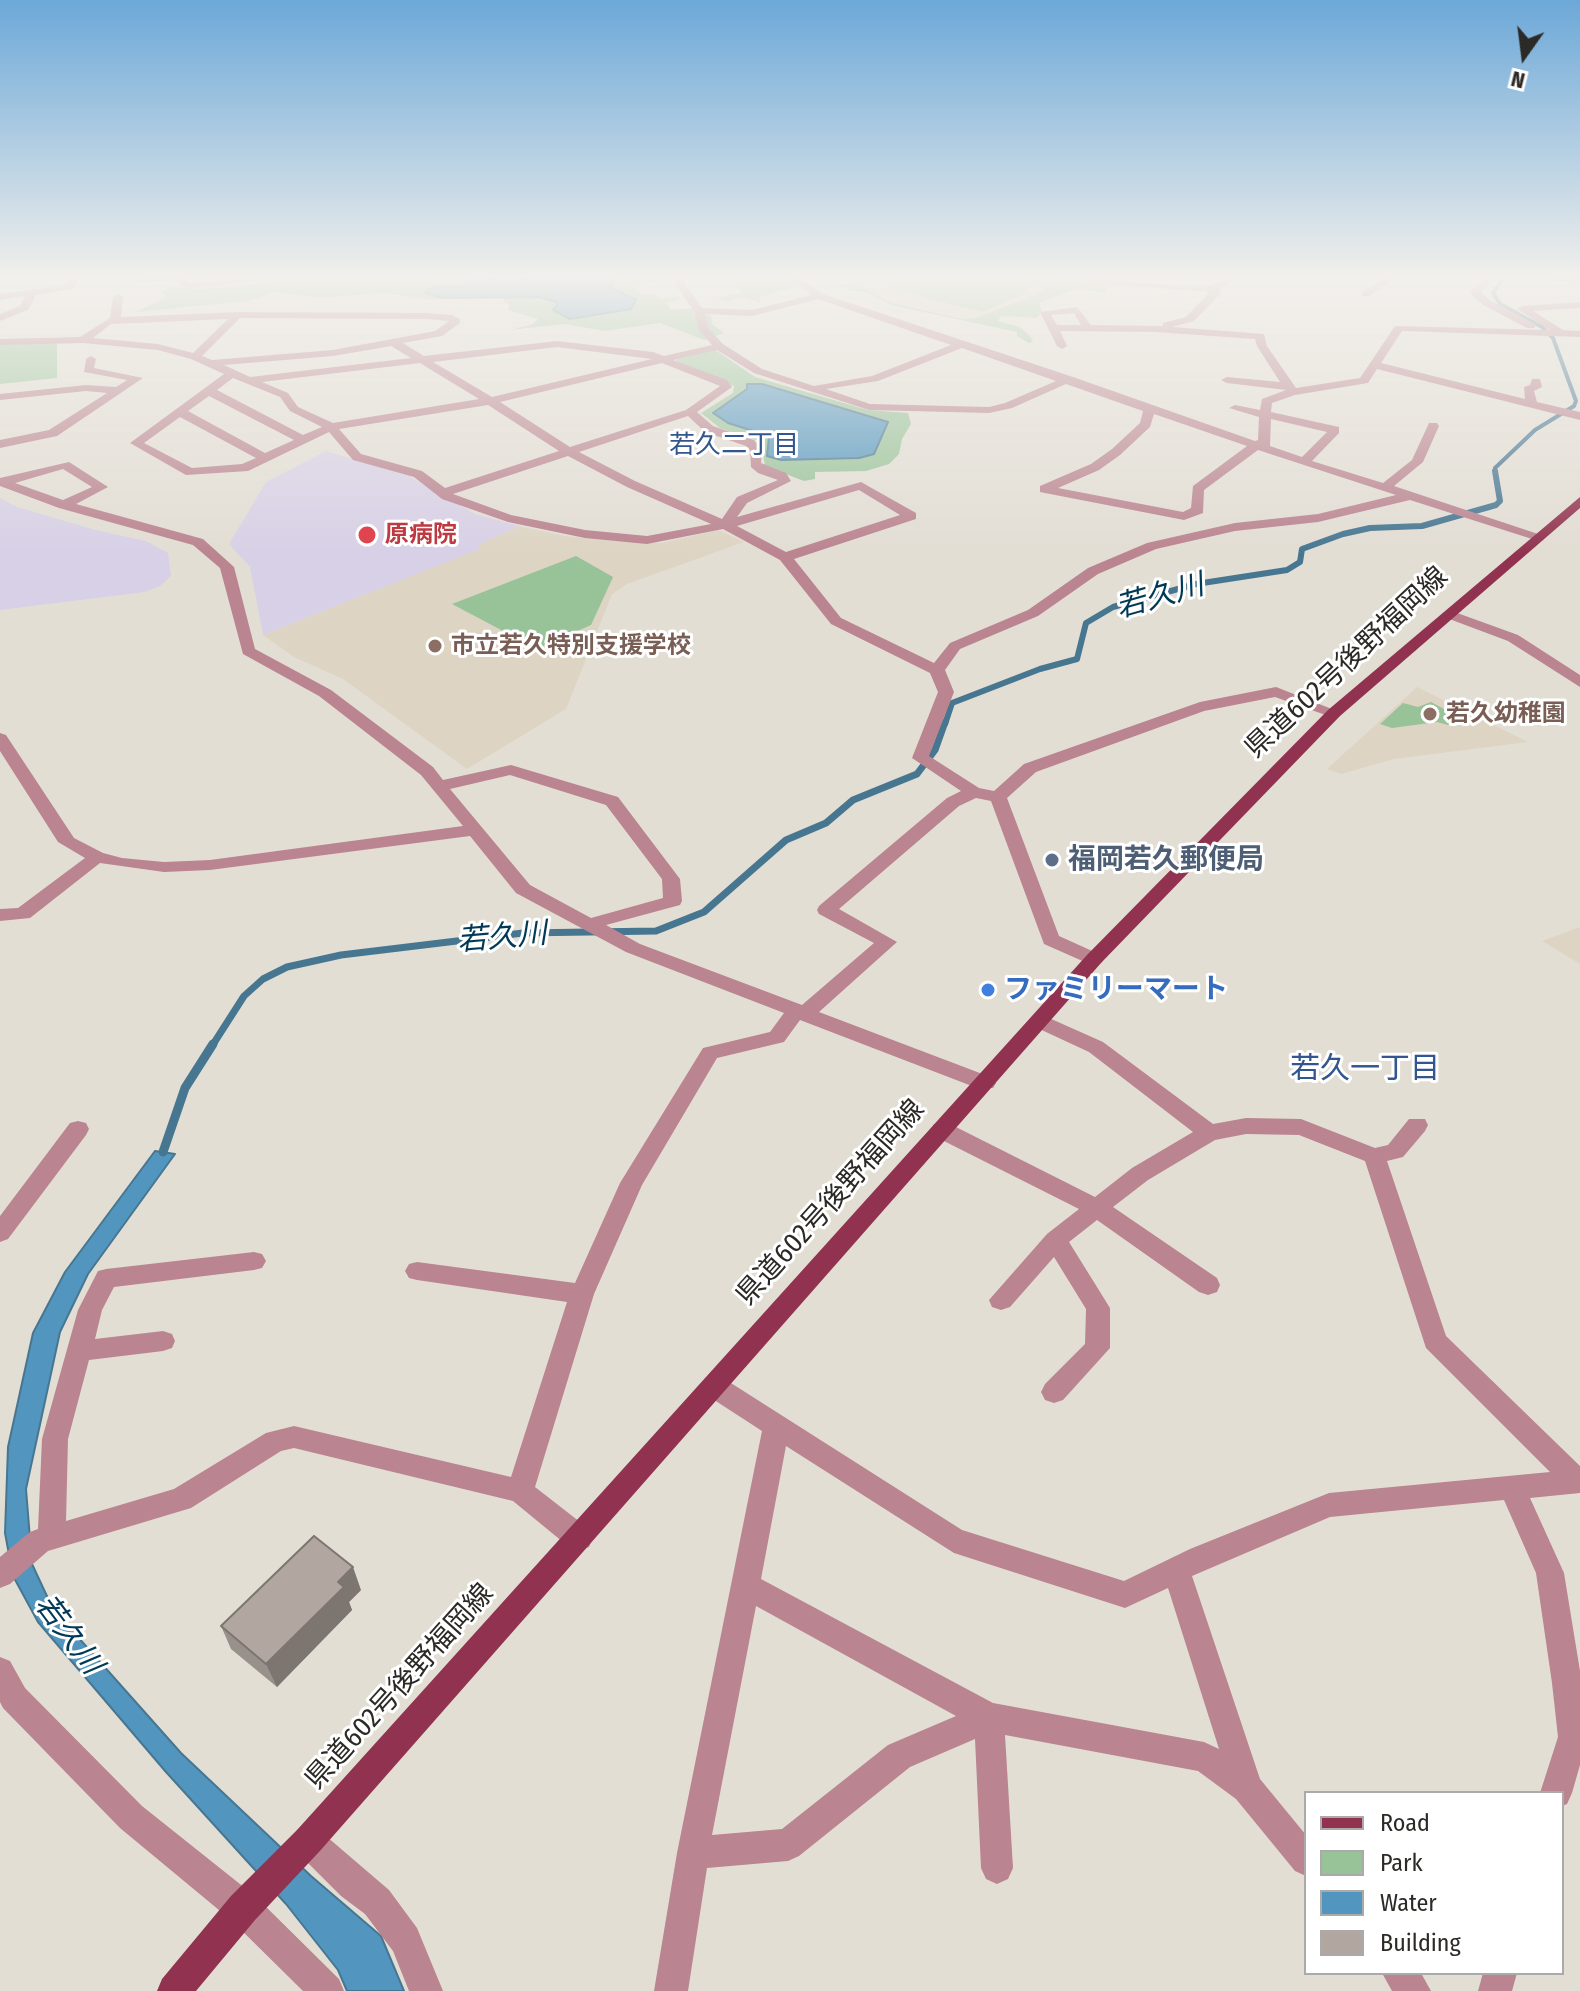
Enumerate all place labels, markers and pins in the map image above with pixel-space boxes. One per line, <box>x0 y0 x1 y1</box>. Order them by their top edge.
place label: 原病院 <box>385 521 457 549</box>
marker: 原病院 <box>356 524 378 546</box>
place label: 市立若久特別支援学校 <box>451 632 691 660</box>
marker: 市立若久特別支援学校 <box>426 637 444 655</box>
place label: 若久幼稚園 <box>1446 700 1566 728</box>
marker: 若久幼稚園 <box>1421 705 1439 723</box>
place label: 福岡若久郵便局 <box>1068 843 1264 877</box>
marker: 福岡若久郵便局 <box>1043 851 1061 869</box>
place label: ファミリーマート <box>1004 973 1228 1007</box>
marker: ファミリーマート <box>979 981 997 999</box>

